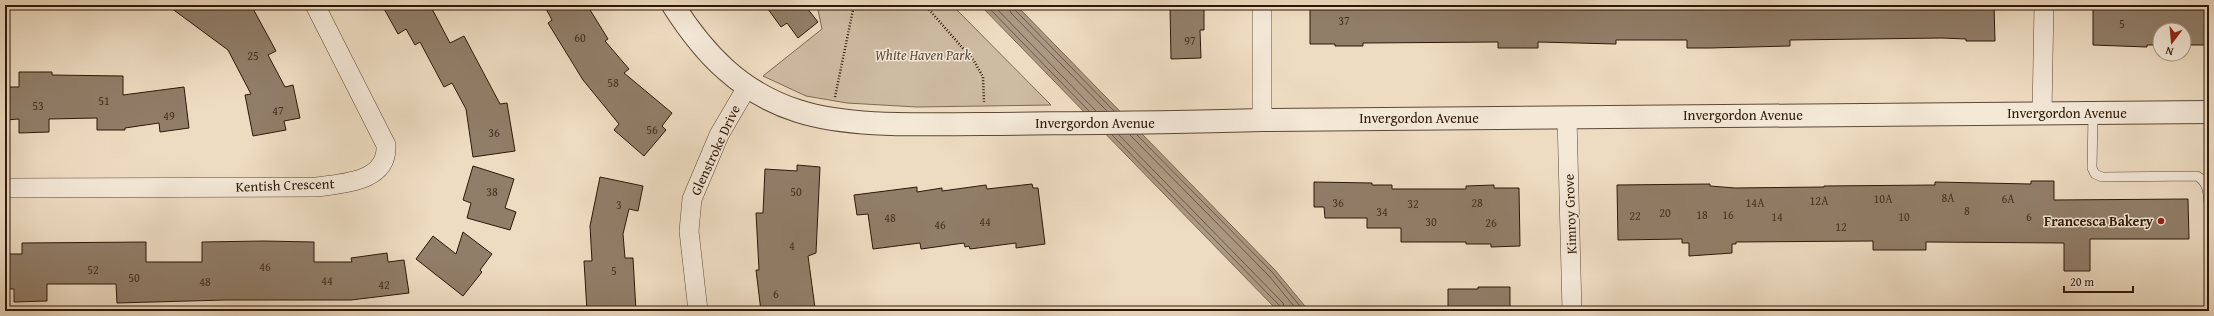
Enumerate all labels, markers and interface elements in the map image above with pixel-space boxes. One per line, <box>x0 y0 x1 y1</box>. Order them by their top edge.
house number: 37 <box>1338 12 1350 29</box>
house number: 5 <box>2119 15 2125 32</box>
north arrow <box>2152 22 2192 62</box>
house number: 60 <box>574 29 586 46</box>
house number: 97 <box>1184 32 1196 49</box>
text: N <box>2163 43 2175 60</box>
park label: White Haven Park <box>875 45 972 65</box>
house number: 25 <box>247 47 259 64</box>
house number: 58 <box>607 74 619 91</box>
house number: 51 <box>98 92 110 109</box>
house number: 53 <box>32 97 44 114</box>
street label: Glenstroke Drive <box>685 101 745 199</box>
house number: 47 <box>272 102 284 119</box>
street label: Invergordon Avenue <box>2007 103 2127 123</box>
street label: Invergordon Avenue <box>1683 105 1803 125</box>
house number: 49 <box>163 107 175 124</box>
street label: Invergordon Avenue <box>1359 108 1479 128</box>
street label: Invergordon Avenue <box>1035 113 1155 133</box>
house number: 56 <box>646 121 658 138</box>
house number: 36 <box>488 124 500 141</box>
street label: Kentish Crescent <box>235 173 335 197</box>
street label: Kimroy Grove <box>1559 173 1581 254</box>
house number: 38 <box>486 183 498 200</box>
house number: 50 <box>790 183 802 200</box>
house number: 8A <box>1941 189 1955 206</box>
house number: 10A <box>1874 190 1893 207</box>
house number: 6A <box>2001 190 2015 207</box>
house number: 12A <box>1810 192 1829 209</box>
house number: 36 <box>1332 194 1344 211</box>
house number: 28 <box>1471 194 1483 211</box>
house number: 14A <box>1746 194 1765 211</box>
house number: 32 <box>1407 195 1419 212</box>
house number: 3 <box>616 196 622 213</box>
house number: 8 <box>1964 202 1970 219</box>
house number: 34 <box>1376 203 1388 220</box>
house number: 20 <box>1659 204 1671 221</box>
house number: 18 <box>1696 206 1708 223</box>
house number: 16 <box>1722 206 1734 223</box>
house number: 22 <box>1629 207 1641 224</box>
house number: 14 <box>1771 208 1783 225</box>
house number: 10 <box>1898 208 1910 225</box>
house number: 6 <box>2026 208 2032 225</box>
house number: 48 <box>884 209 896 226</box>
place label: Francesca Bakery <box>2044 211 2154 231</box>
house number: 44 <box>979 213 991 230</box>
house number: 30 <box>1425 213 1437 230</box>
house number: 26 <box>1485 214 1497 231</box>
house number: 46 <box>934 216 946 233</box>
marker: Francesca Bakery <box>2156 216 2166 226</box>
house number: 12 <box>1835 218 1847 235</box>
house number: 4 <box>789 237 795 254</box>
house number: 46 <box>259 258 271 275</box>
house number: 52 <box>87 261 99 278</box>
house number: 5 <box>611 262 617 279</box>
scale bar <box>2064 268 2133 294</box>
house number: 50 <box>128 269 140 286</box>
house number: 44 <box>321 272 333 289</box>
house number: 48 <box>199 273 211 290</box>
text: 20 m <box>2070 273 2094 290</box>
house number: 42 <box>378 276 390 293</box>
house number: 6 <box>773 285 779 302</box>

